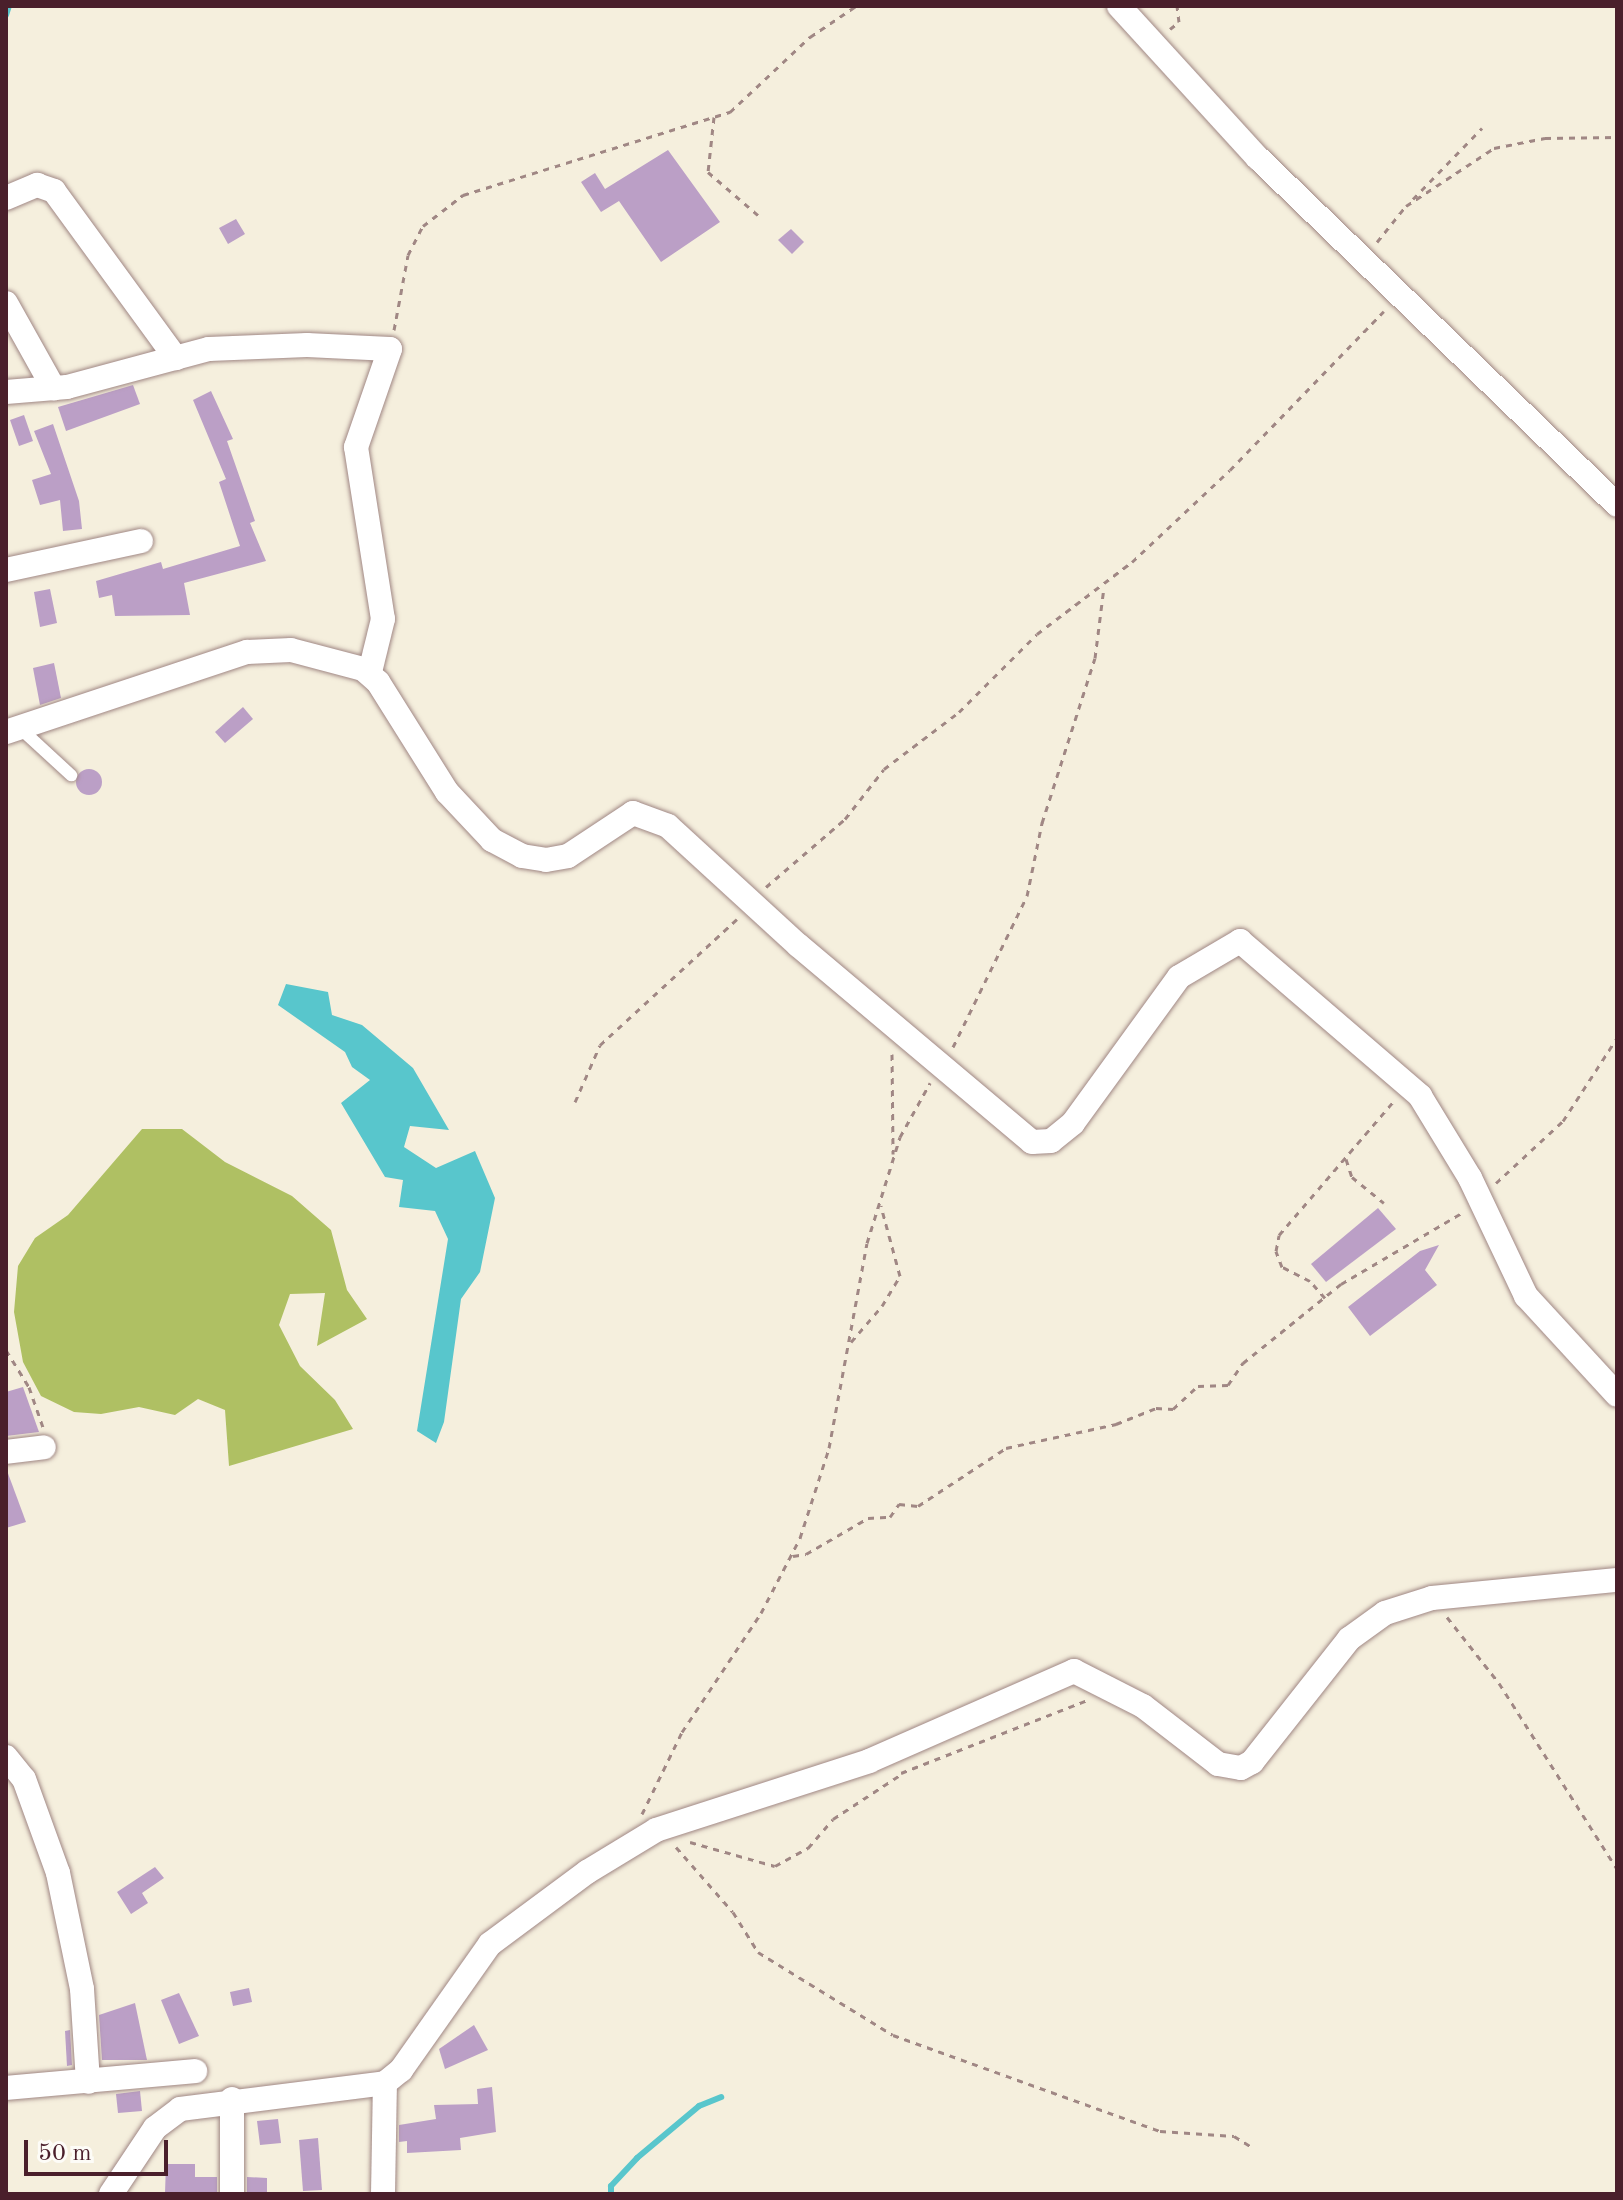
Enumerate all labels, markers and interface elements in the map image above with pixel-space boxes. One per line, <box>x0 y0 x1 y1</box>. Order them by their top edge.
scale bar <box>28 2124 172 2174</box>
text: 50 m <box>38 2142 92 2166</box>

